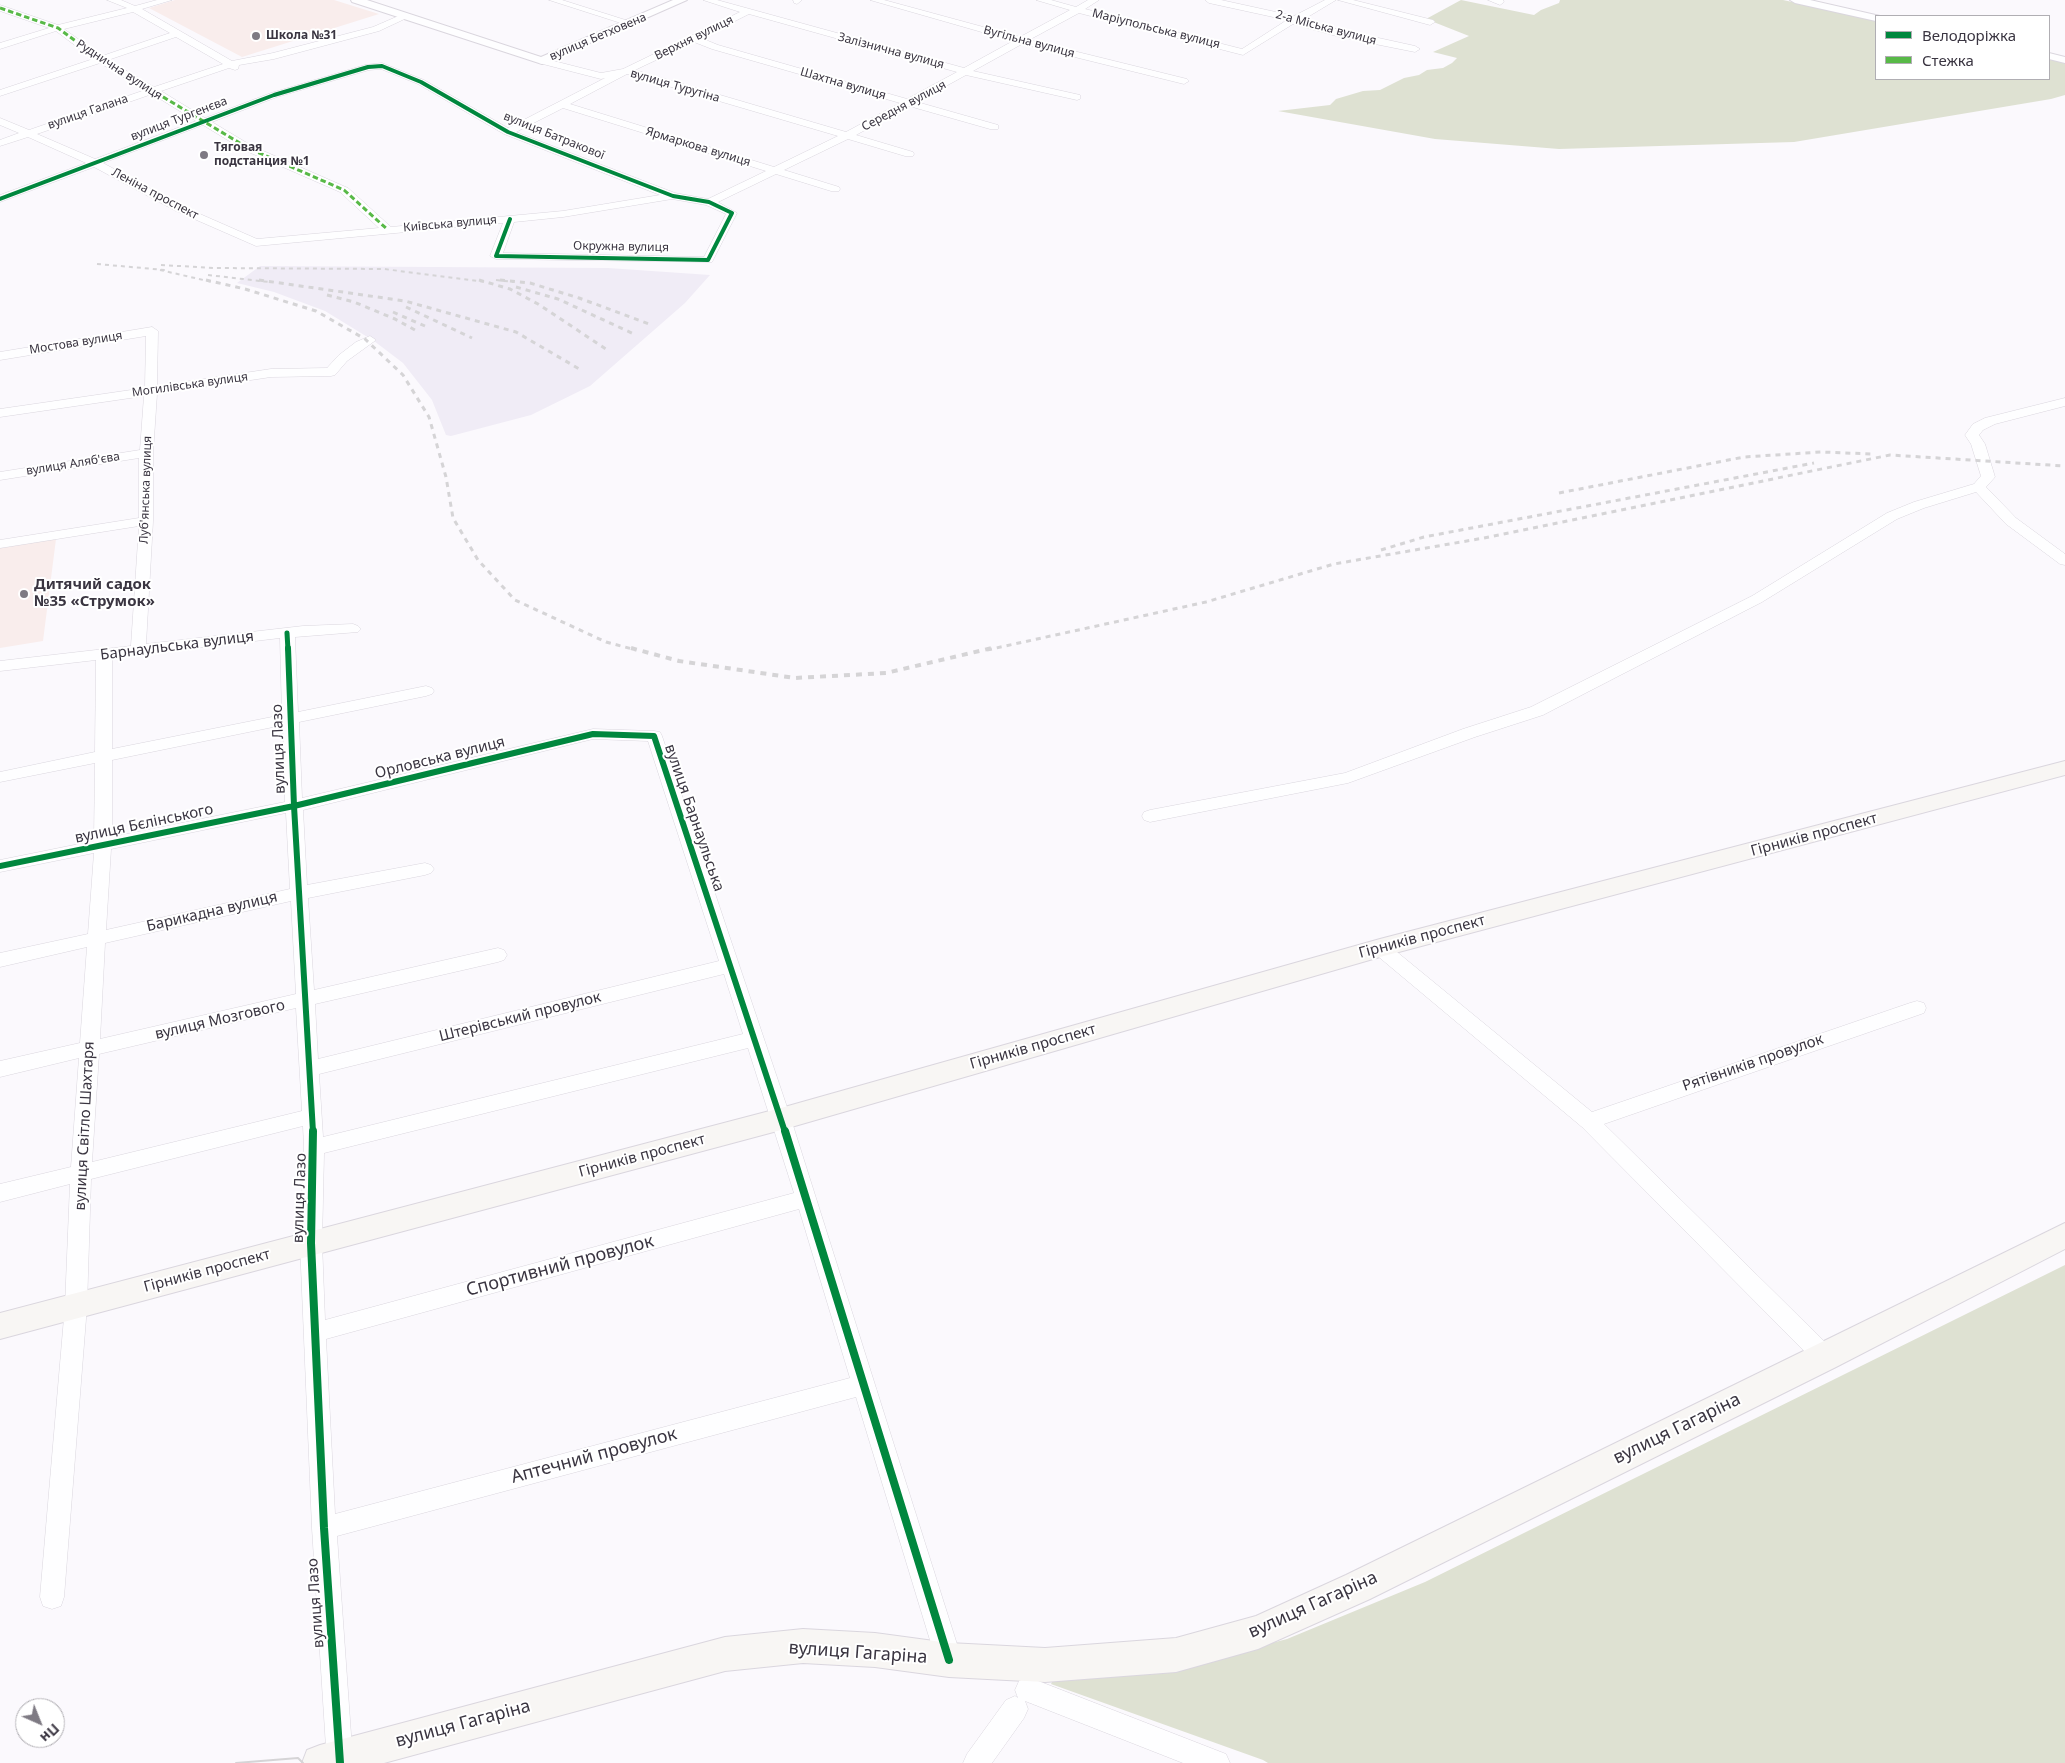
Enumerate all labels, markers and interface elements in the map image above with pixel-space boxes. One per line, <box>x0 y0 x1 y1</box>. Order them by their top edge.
street label: Маріупольська вулиця <box>1091 6 1221 52</box>
street label: 2-а Міська вулиця <box>1274 8 1378 48</box>
street label: вулиця Бетховена <box>547 10 649 64</box>
street label: Верхня вулиця <box>652 13 736 63</box>
legend <box>1875 15 2050 80</box>
street label: Вугільна вулиця <box>982 23 1076 61</box>
text: Велодоріжка <box>1922 25 2016 45</box>
place label: Школа №31 <box>266 29 337 43</box>
marker: Школа №31 <box>250 30 262 42</box>
street label: Залізнична вулиця <box>836 30 946 72</box>
street label: Руднична вулиця <box>73 37 165 103</box>
text: Стежка <box>1922 50 1974 70</box>
street label: Шахтна вулиця <box>798 65 888 103</box>
street label: вулиця Турутіна <box>629 66 721 106</box>
street label: Середня вулиця <box>859 78 949 134</box>
street label: вулиця Галана <box>46 92 130 132</box>
street label: вулиця Тургенєва <box>129 94 229 144</box>
street label: вулиця Батракової <box>501 109 607 163</box>
street label: Ярмаркова вулиця <box>644 124 752 170</box>
place label: Тяговая подстанция №1 <box>214 141 310 169</box>
marker: Тяговая подстанция №1 <box>198 149 210 161</box>
street label: Леніна проспект <box>109 165 201 223</box>
street label: Київська вулиця <box>402 213 498 235</box>
street label: Окружна вулиця <box>573 239 669 255</box>
street label: Мостова вулиця <box>28 329 124 357</box>
street label: Могилівська вулиця <box>131 370 249 400</box>
street label: Луб'янська вулиця <box>137 436 155 544</box>
street label: вулиця Аляб'єва <box>25 449 121 479</box>
place label: Дитячий садок №35 «Струмок» <box>34 576 155 611</box>
marker: Дитячий садок №35 «Струмок» <box>18 588 30 600</box>
street label: Барнаульська вулиця <box>99 628 255 664</box>
street label: вулиця Лазо <box>268 704 290 794</box>
street label: Орловська вулиця <box>373 733 507 783</box>
street label: вулиця Барнаульська <box>660 742 728 894</box>
street label: вулиця Бєлінського <box>73 801 215 847</box>
street label: Гірників проспект <box>1749 809 1879 861</box>
street label: Барикадна вулиця <box>145 888 279 936</box>
street label: Гірників проспект <box>1357 911 1487 963</box>
street label: Штерівський провулок <box>437 988 603 1046</box>
street label: вулиця Мозгового <box>153 996 287 1044</box>
street label: Гірників проспект <box>968 1020 1098 1074</box>
street label: Рятівників провулок <box>1680 1030 1826 1096</box>
street label: вулиця Світло Шахтаря <box>72 1041 98 1211</box>
street label: Гірників проспект <box>577 1130 707 1182</box>
street label: вулиця Лазо <box>289 1153 311 1243</box>
street label: Спортивний провулок <box>464 1231 656 1301</box>
street label: Гірників проспект <box>142 1245 272 1297</box>
street label: вулиця Гагаріна <box>1610 1389 1744 1469</box>
street label: Аптечний провулок <box>509 1423 679 1489</box>
street label: вулиця Лазо <box>304 1557 328 1649</box>
street label: вулиця Гагаріна <box>1245 1567 1381 1643</box>
street label: вулиця Гагаріна <box>788 1637 928 1669</box>
street label: вулиця Гагаріна <box>393 1696 533 1752</box>
north arrow <box>15 1698 65 1748</box>
text: Пн <box>36 1720 64 1747</box>

